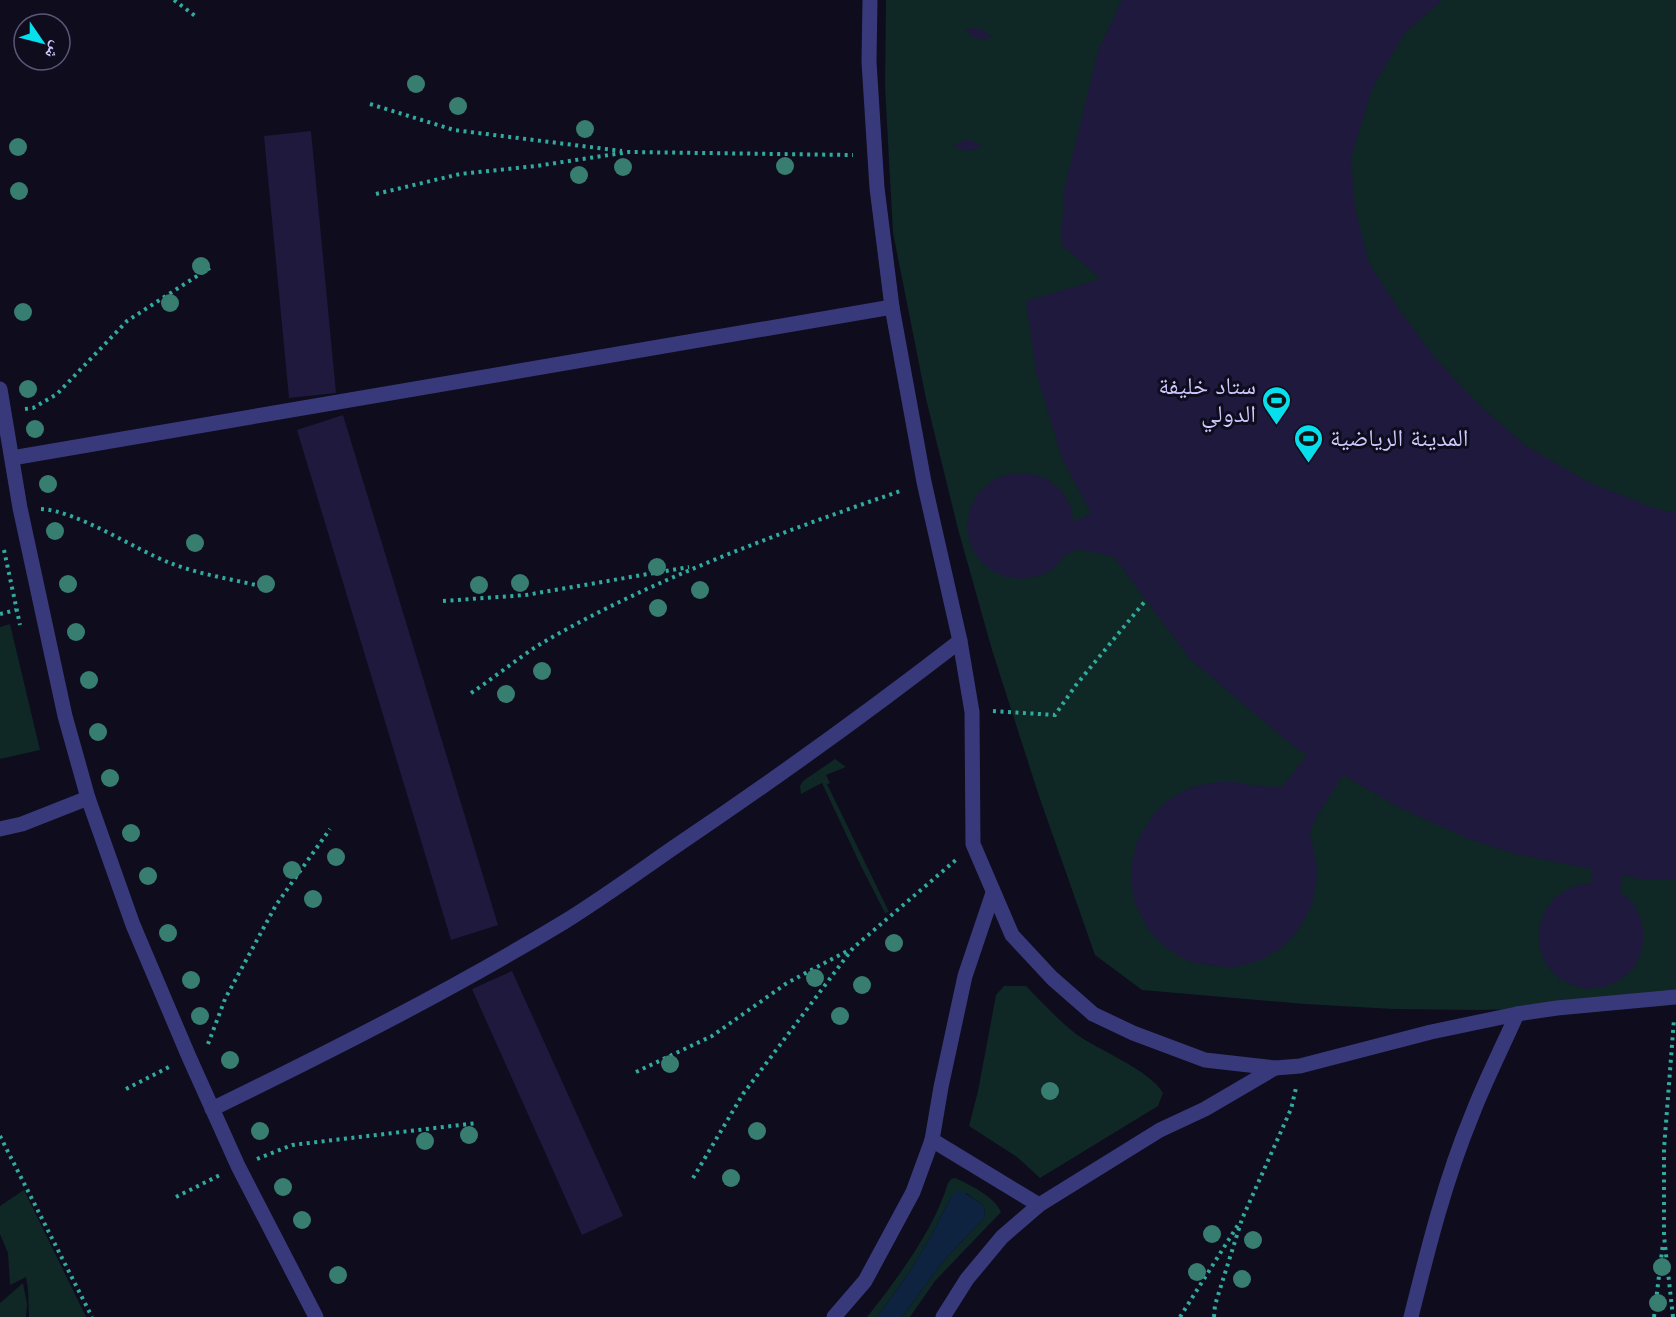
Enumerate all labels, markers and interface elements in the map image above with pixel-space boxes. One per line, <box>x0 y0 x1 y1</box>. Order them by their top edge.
north arrow <box>12 12 72 72</box>
text: ش <box>40 37 68 64</box>
place label: ستاد خليفة الدولي <box>1158 368 1256 433</box>
sports icon: ستاد خليفة الدولي <box>1261 384 1293 426</box>
place label: المدينة الرياضية <box>1330 420 1469 455</box>
sports icon: المدينة الرياضية <box>1293 422 1325 464</box>

